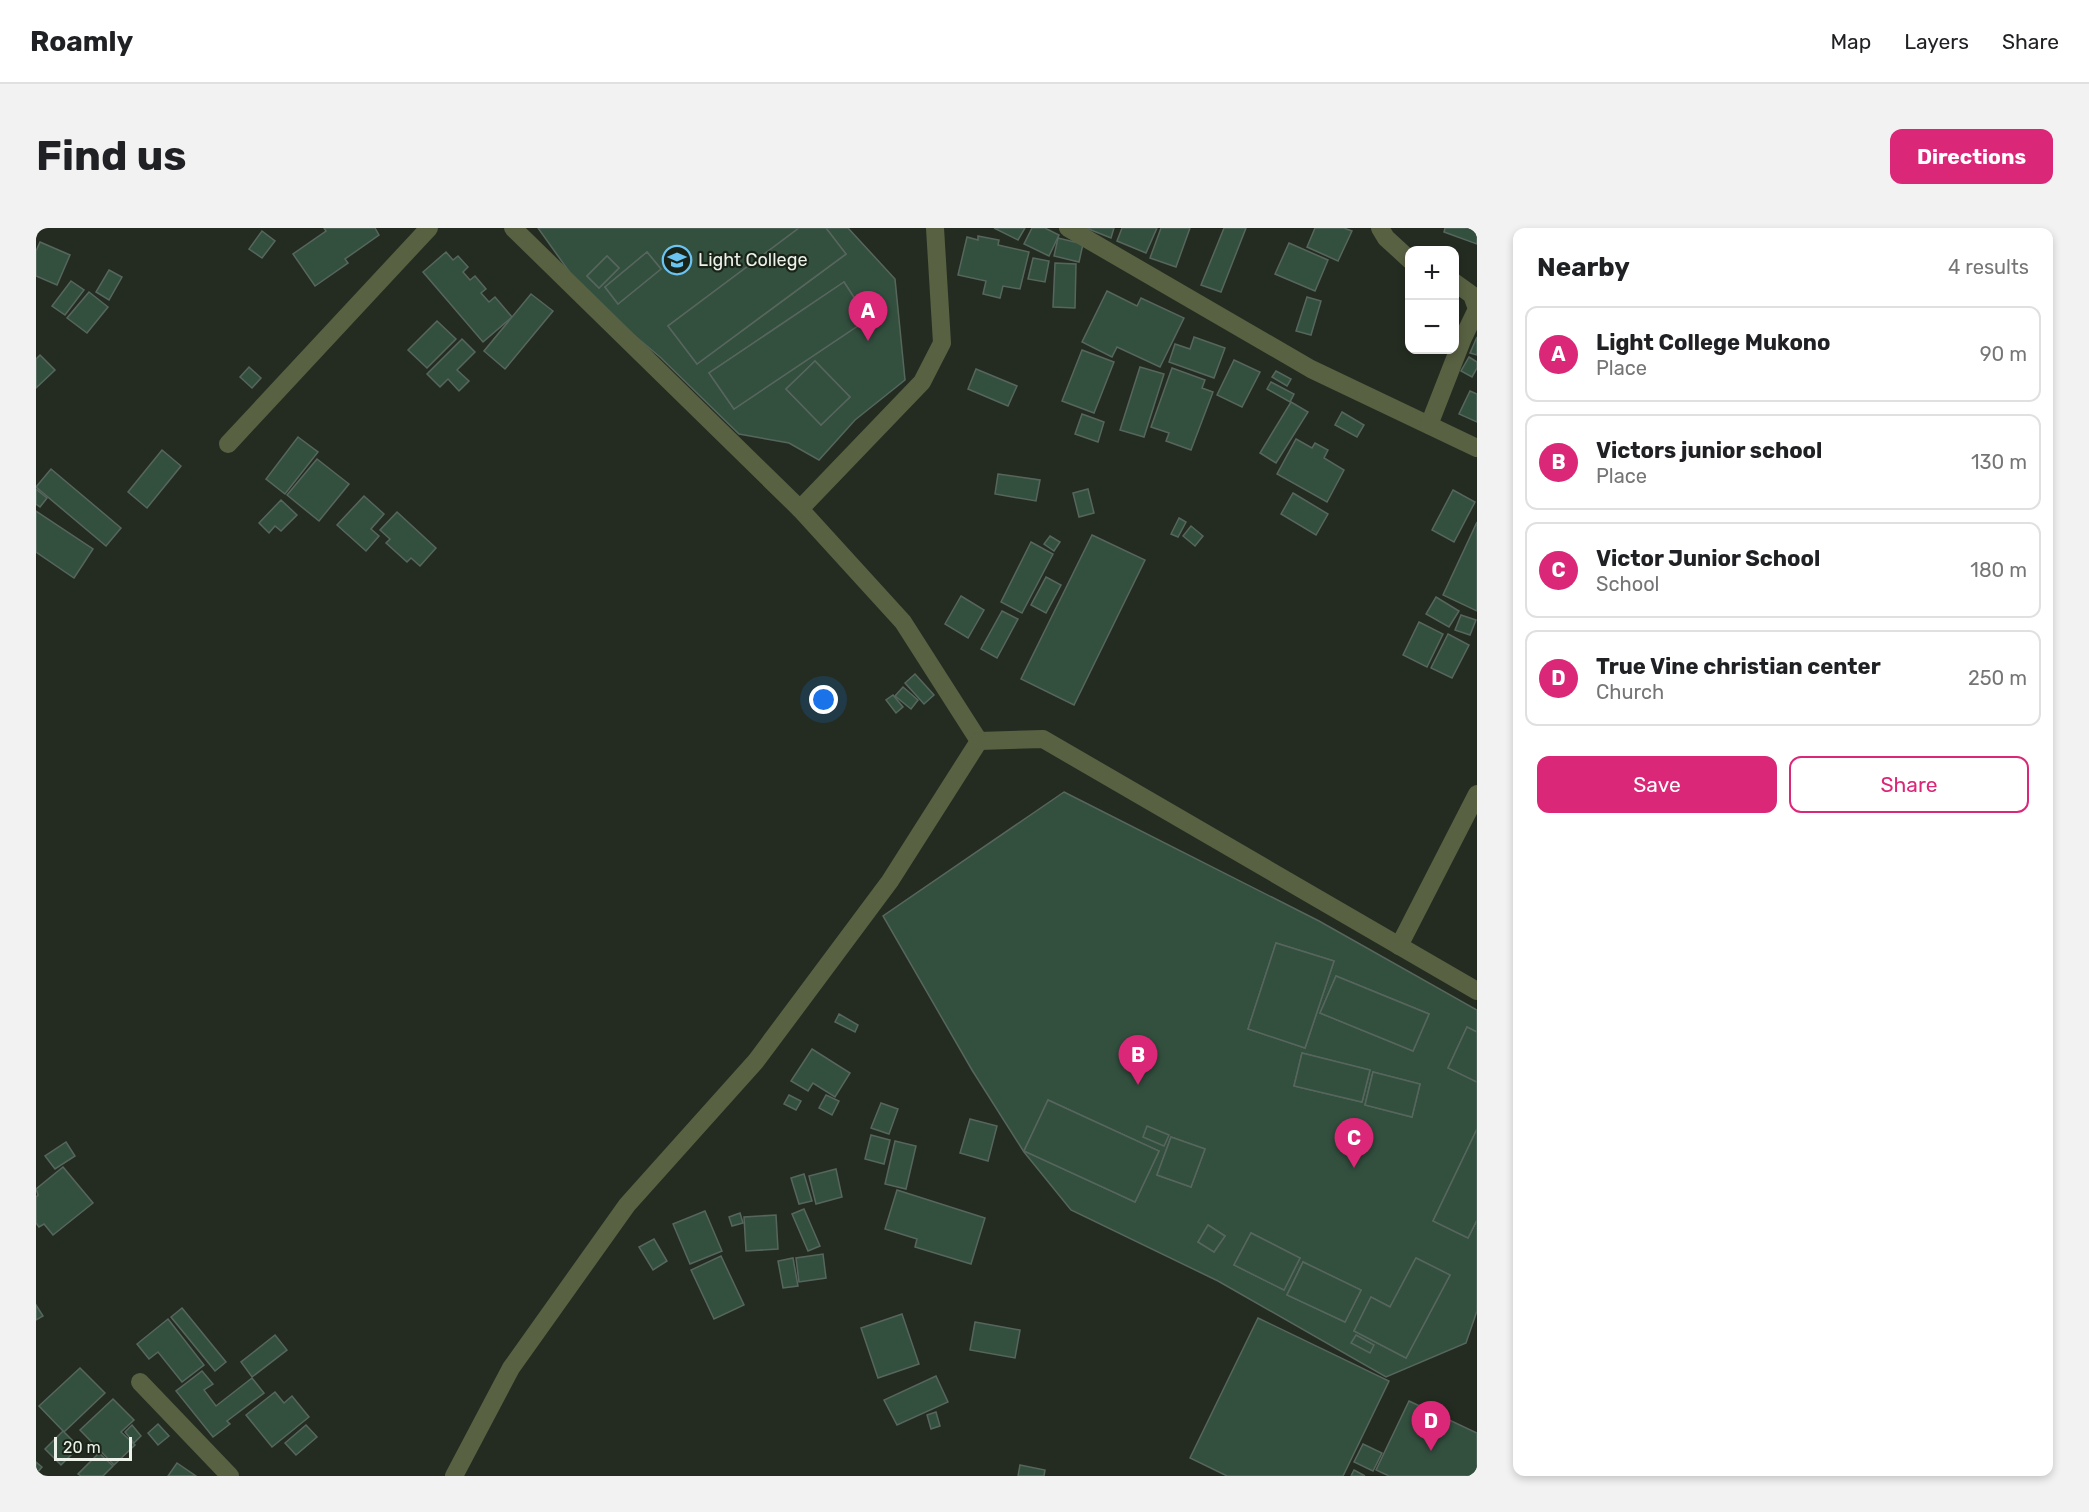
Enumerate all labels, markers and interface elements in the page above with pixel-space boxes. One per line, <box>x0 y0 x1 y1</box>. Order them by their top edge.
text: Roamly <box>30 25 133 58</box>
text: Map <box>1830 29 1871 54</box>
text: Layers <box>1904 29 1969 54</box>
text: Share <box>2002 29 2059 54</box>
button: Directions <box>1890 129 2053 184</box>
text: Find us <box>36 131 187 181</box>
school or university icon: Light College <box>661 244 693 276</box>
map controls <box>1405 246 1459 354</box>
button: + <box>1405 246 1459 300</box>
place label: Light College <box>698 249 808 271</box>
text: Nearby <box>1537 252 1630 283</box>
text: 4 results <box>1948 255 2029 279</box>
pin: A <box>848 291 888 341</box>
button: − <box>1405 300 1459 354</box>
text: Light College Mukono <box>1596 329 1830 356</box>
text: A <box>1551 342 1566 366</box>
text: 90 m <box>1980 342 2027 366</box>
text: Place <box>1596 356 1647 380</box>
text: Victors junior school <box>1596 437 1822 464</box>
text: B <box>1551 450 1566 474</box>
text: 130 m <box>1971 450 2027 474</box>
text: Place <box>1596 464 1647 488</box>
text: Victor Junior School <box>1596 545 1820 572</box>
text: C <box>1551 558 1566 582</box>
text: 180 m <box>1970 558 2027 582</box>
text: School <box>1596 572 1659 596</box>
text: True Vine christian center <box>1596 653 1881 680</box>
text: D <box>1551 666 1566 690</box>
text: 250 m <box>1968 666 2027 690</box>
text: Church <box>1596 680 1664 704</box>
your location <box>809 685 838 714</box>
button: Save <box>1537 756 1777 813</box>
button: Share <box>1789 756 2029 813</box>
pin: B <box>1118 1036 1158 1085</box>
pin: C <box>1334 1118 1374 1168</box>
pin: D <box>1412 1402 1450 1451</box>
scale bar <box>54 1434 132 1462</box>
text: 20 m <box>63 1438 101 1457</box>

